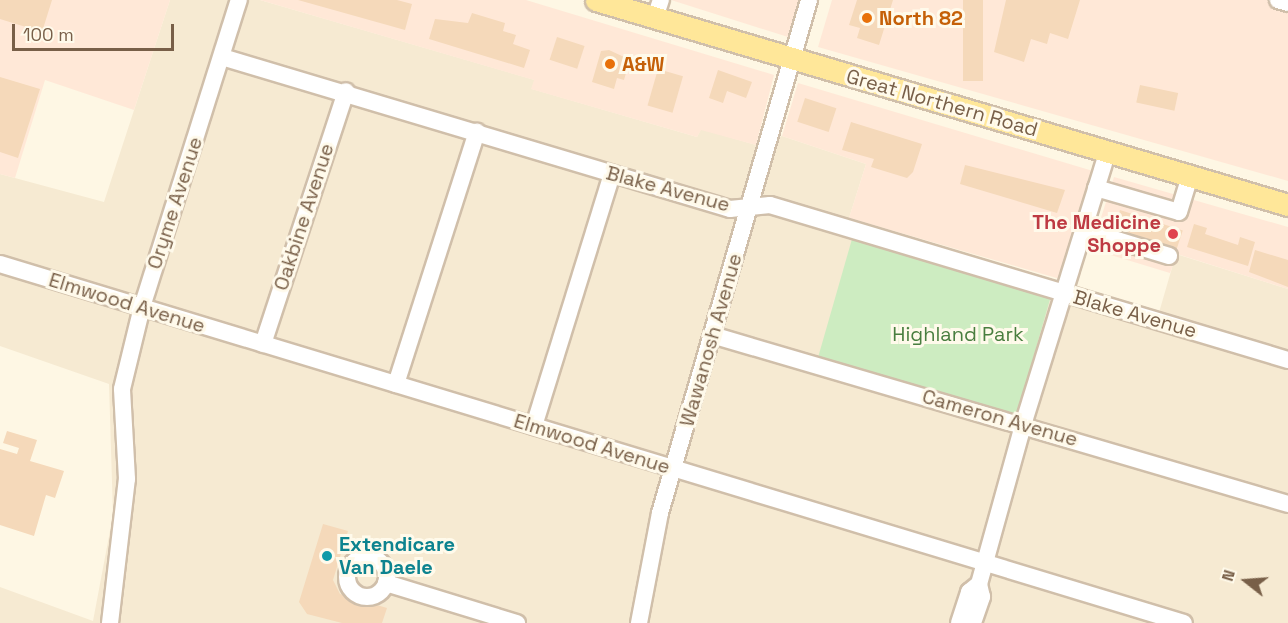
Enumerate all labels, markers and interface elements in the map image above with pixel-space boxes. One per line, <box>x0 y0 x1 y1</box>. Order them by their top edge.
place label: North 82 <box>879 6 963 30</box>
marker: North 82 <box>860 11 874 25</box>
scale bar <box>15 12 177 50</box>
text: 100 m <box>23 23 74 46</box>
place label: A&W <box>622 52 664 76</box>
marker: A&W <box>603 57 617 71</box>
street label: Great Northern Road <box>844 64 1040 142</box>
street label: Oryme Avenue <box>142 134 208 272</box>
street label: Oakbine Avenue <box>269 140 339 294</box>
street label: Blake Avenue <box>603 161 733 217</box>
place label: The Medicine Shoppe <box>1032 210 1161 257</box>
marker: The Medicine Shoppe <box>1166 227 1180 241</box>
street label: Wawanosh Avenue <box>675 251 747 429</box>
street label: Elmwood Avenue <box>46 268 208 338</box>
street label: Blake Avenue <box>1070 285 1200 343</box>
park label: Highland Park <box>892 322 1024 346</box>
street label: Cameron Avenue <box>919 384 1081 452</box>
street label: Elmwood Avenue <box>511 409 673 479</box>
place label: Extendicare Van Daele <box>339 532 455 579</box>
marker: Extendicare Van Daele <box>320 549 334 563</box>
north arrow <box>1216 551 1276 611</box>
text: N <box>1217 567 1240 584</box>

